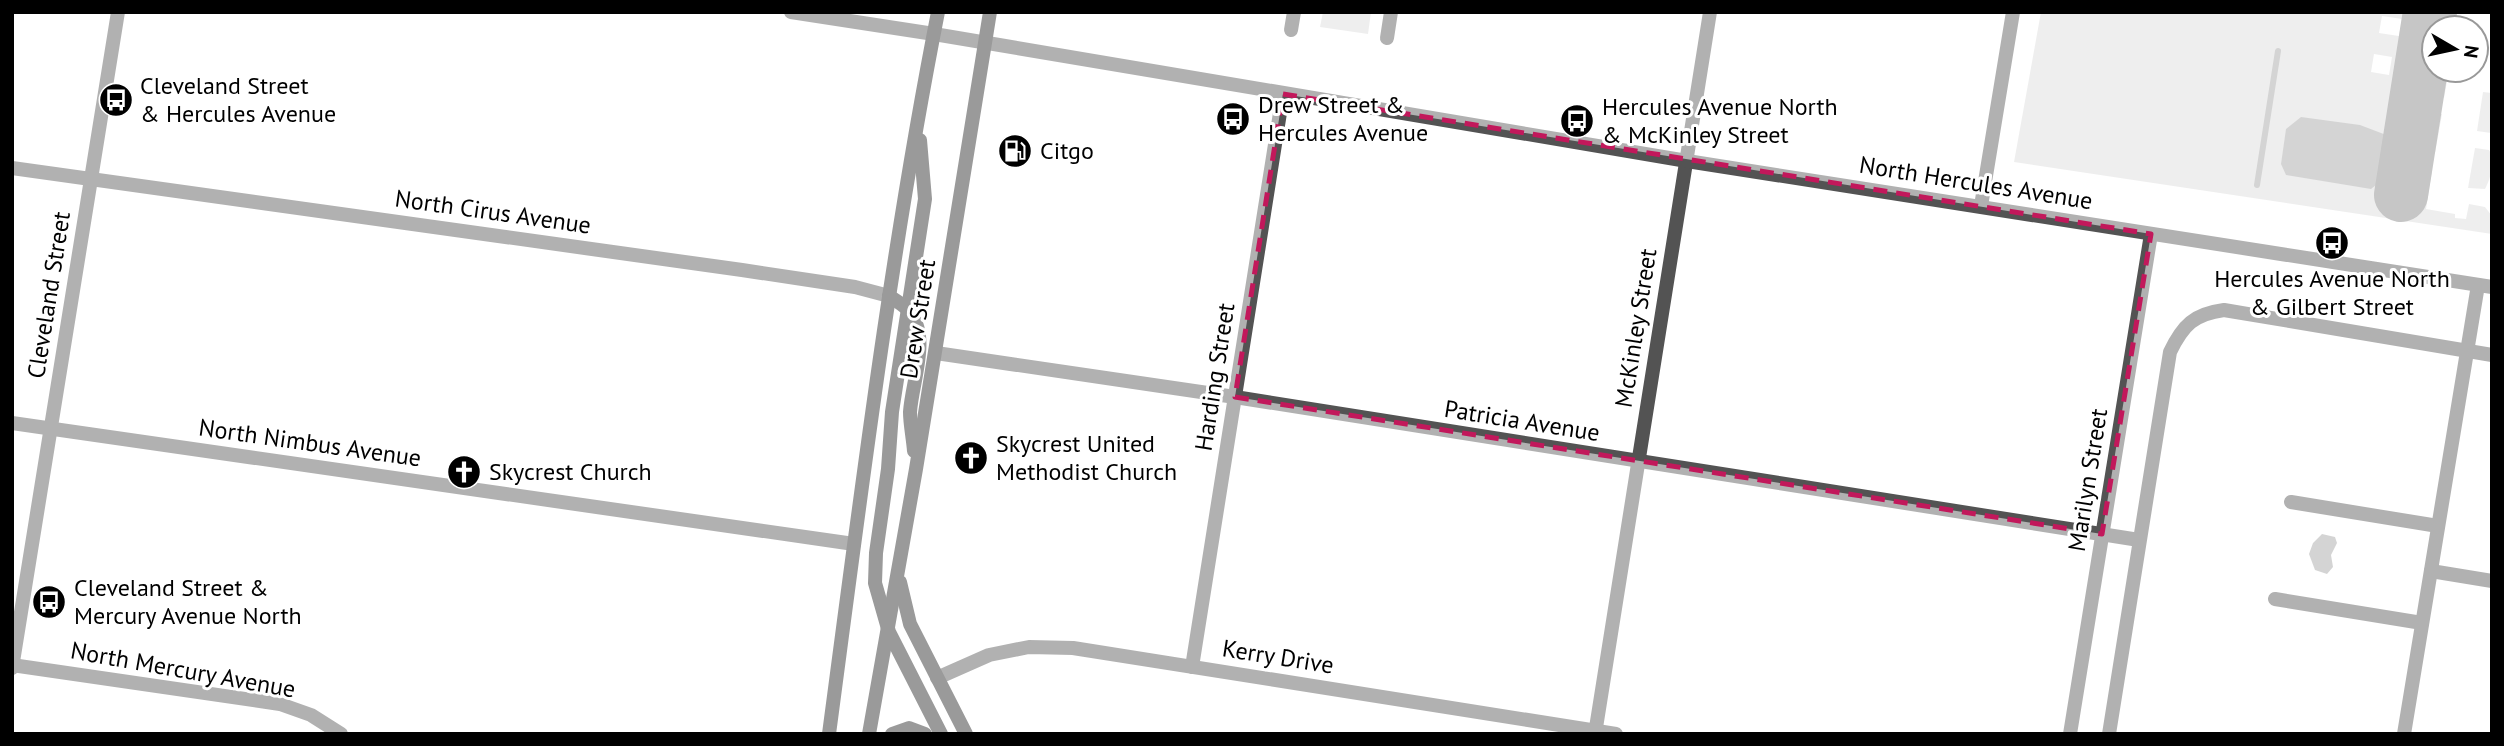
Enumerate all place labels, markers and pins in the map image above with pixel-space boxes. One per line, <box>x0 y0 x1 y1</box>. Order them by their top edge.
place label: Cleveland Street & Hercules Avenue <box>140 70 336 129</box>
bus stop icon: Cleveland Street & Hercules Avenue <box>97 81 135 119</box>
place label: Drew Street & Hercules Avenue <box>1258 89 1428 148</box>
place label: Hercules Avenue North & McKinley Street <box>1602 91 1838 150</box>
bus stop icon: Drew Street & Hercules Avenue <box>1214 100 1252 138</box>
bus stop icon: Hercules Avenue North & McKinley Street <box>1558 102 1596 140</box>
fuel station icon: Citgo <box>996 132 1034 170</box>
place label: Citgo <box>1040 135 1094 166</box>
bus stop icon: Hercules Avenue North & Gilbert Street <box>2313 224 2351 262</box>
place label: Hercules Avenue North & Gilbert Street <box>2214 263 2450 322</box>
place label: Skycrest United Methodist Church <box>996 428 1177 487</box>
church icon: Skycrest United Methodist Church <box>952 439 990 477</box>
church icon: Skycrest Church <box>445 453 483 491</box>
place label: Skycrest Church <box>489 456 652 487</box>
place label: Cleveland Street & Mercury Avenue North <box>74 572 302 631</box>
bus stop icon: Cleveland Street & Mercury Avenue North <box>30 583 68 621</box>

